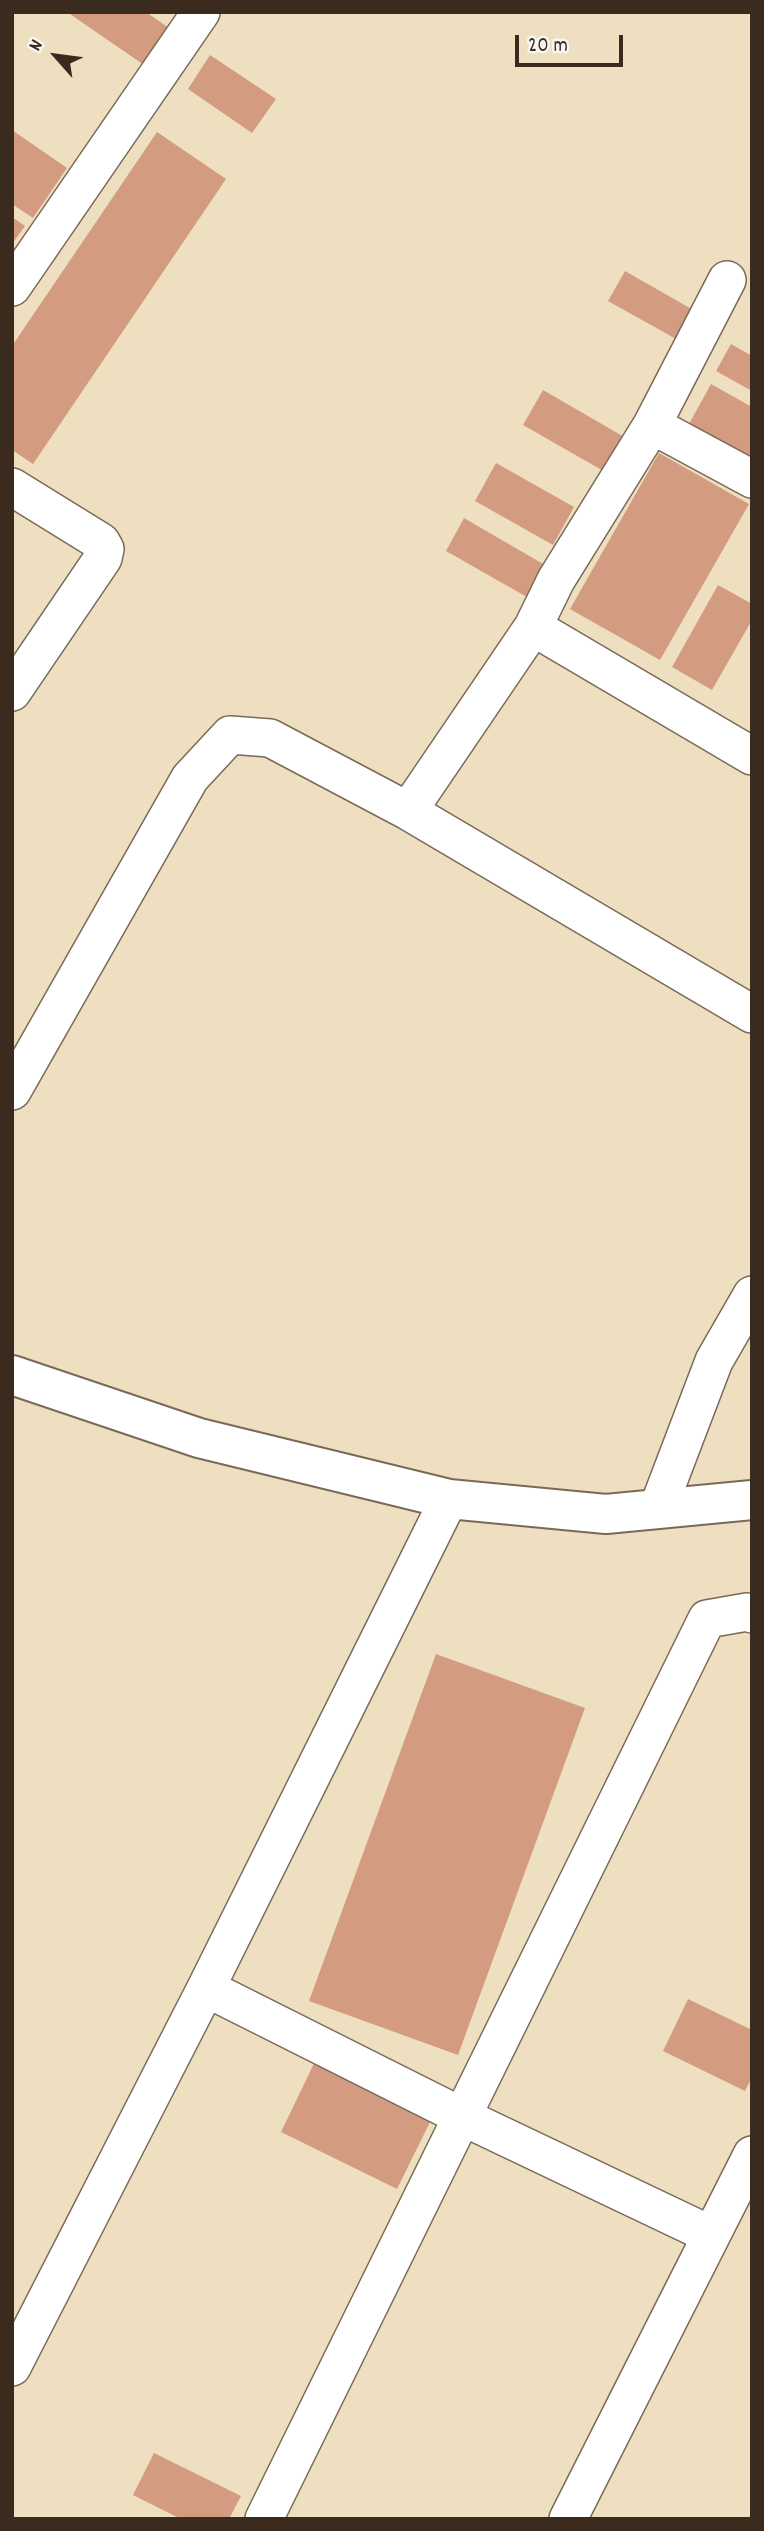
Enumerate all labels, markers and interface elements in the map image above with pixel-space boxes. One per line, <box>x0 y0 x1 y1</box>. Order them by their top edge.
north arrow <box>21 21 91 91</box>
scale bar <box>519 21 628 65</box>
text: 20 m <box>528 32 568 62</box>
text: N <box>23 35 51 56</box>

